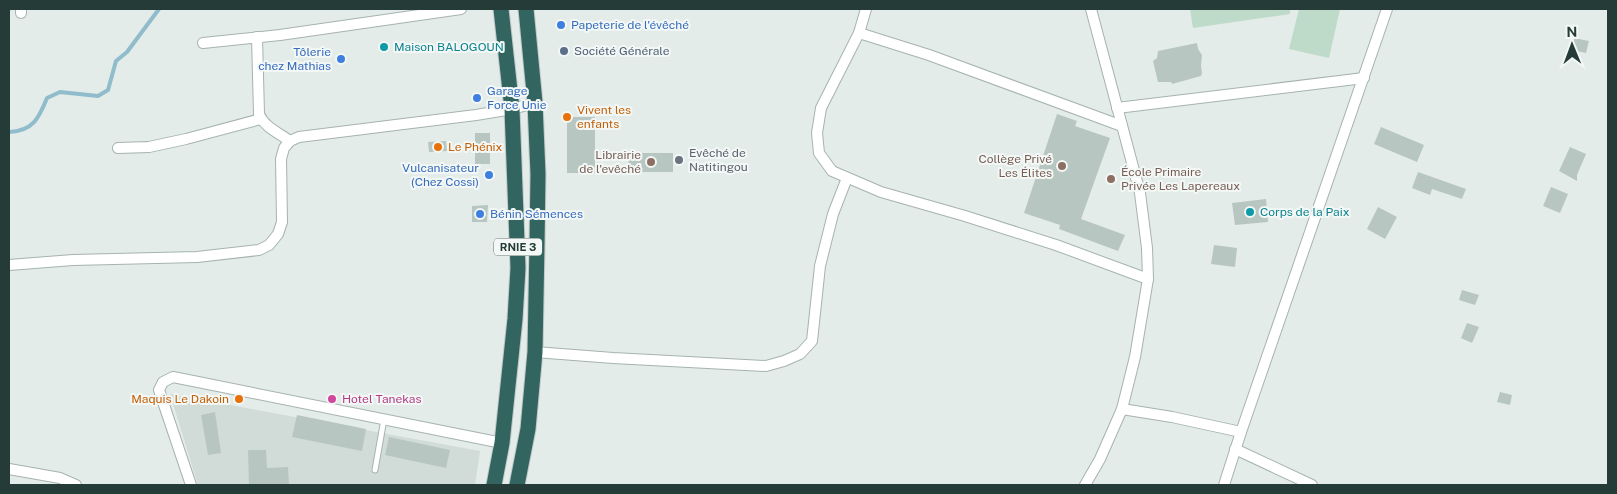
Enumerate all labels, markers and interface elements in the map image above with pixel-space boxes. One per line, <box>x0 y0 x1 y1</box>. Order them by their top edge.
place label: Papeterie de l'évêché <box>571 18 689 32</box>
marker: Papeterie de l'évêché <box>555 19 567 31</box>
north arrow <box>1547 20 1597 70</box>
text: N <box>1566 24 1577 40</box>
place label: Maison BALOGOUN <box>394 40 504 54</box>
marker: Maison BALOGOUN <box>378 41 390 53</box>
place label: Société Générale <box>574 44 670 58</box>
place label: Tôlerie chez Mathias <box>258 45 331 73</box>
marker: Société Générale <box>558 45 570 57</box>
marker: Tôlerie chez Mathias <box>335 53 347 65</box>
place label: Garage Force Unie <box>487 84 547 112</box>
marker: Garage Force Unie <box>471 92 483 104</box>
place label: Vivent les enfants <box>577 103 631 131</box>
marker: Vivent les enfants <box>561 111 573 123</box>
place label: Le Phénix <box>448 140 503 154</box>
marker: Le Phénix <box>432 141 444 153</box>
place label: Evêché de Natitingou <box>689 146 748 174</box>
place label: Librairie de l'evêché <box>579 148 641 176</box>
place label: Collège Privé Les Élites <box>978 152 1052 180</box>
marker: Evêché de Natitingou <box>673 154 685 166</box>
marker: Librairie de l'evêché <box>645 156 657 168</box>
marker: Collège Privé Les Élites <box>1056 160 1068 172</box>
place label: Vulcanisateur (Chez Cossi) <box>402 161 479 189</box>
place label: École Primaire Privée Les Lapereaux <box>1121 165 1240 193</box>
marker: Vulcanisateur (Chez Cossi) <box>483 169 495 181</box>
marker: École Primaire Privée Les Lapereaux <box>1105 173 1117 185</box>
place label: Corps de la Paix <box>1260 205 1350 219</box>
marker: Corps de la Paix <box>1244 206 1256 218</box>
place label: Bénin Sémences <box>490 207 583 221</box>
marker: Bénin Sémences <box>474 208 486 220</box>
road number: RNIE 3 <box>494 238 542 256</box>
place label: Maquis Le Dakoin <box>131 392 229 406</box>
place label: Hotel Tanekas <box>342 392 421 406</box>
marker: Maquis Le Dakoin <box>233 393 245 405</box>
marker: Hotel Tanekas <box>326 393 338 405</box>

